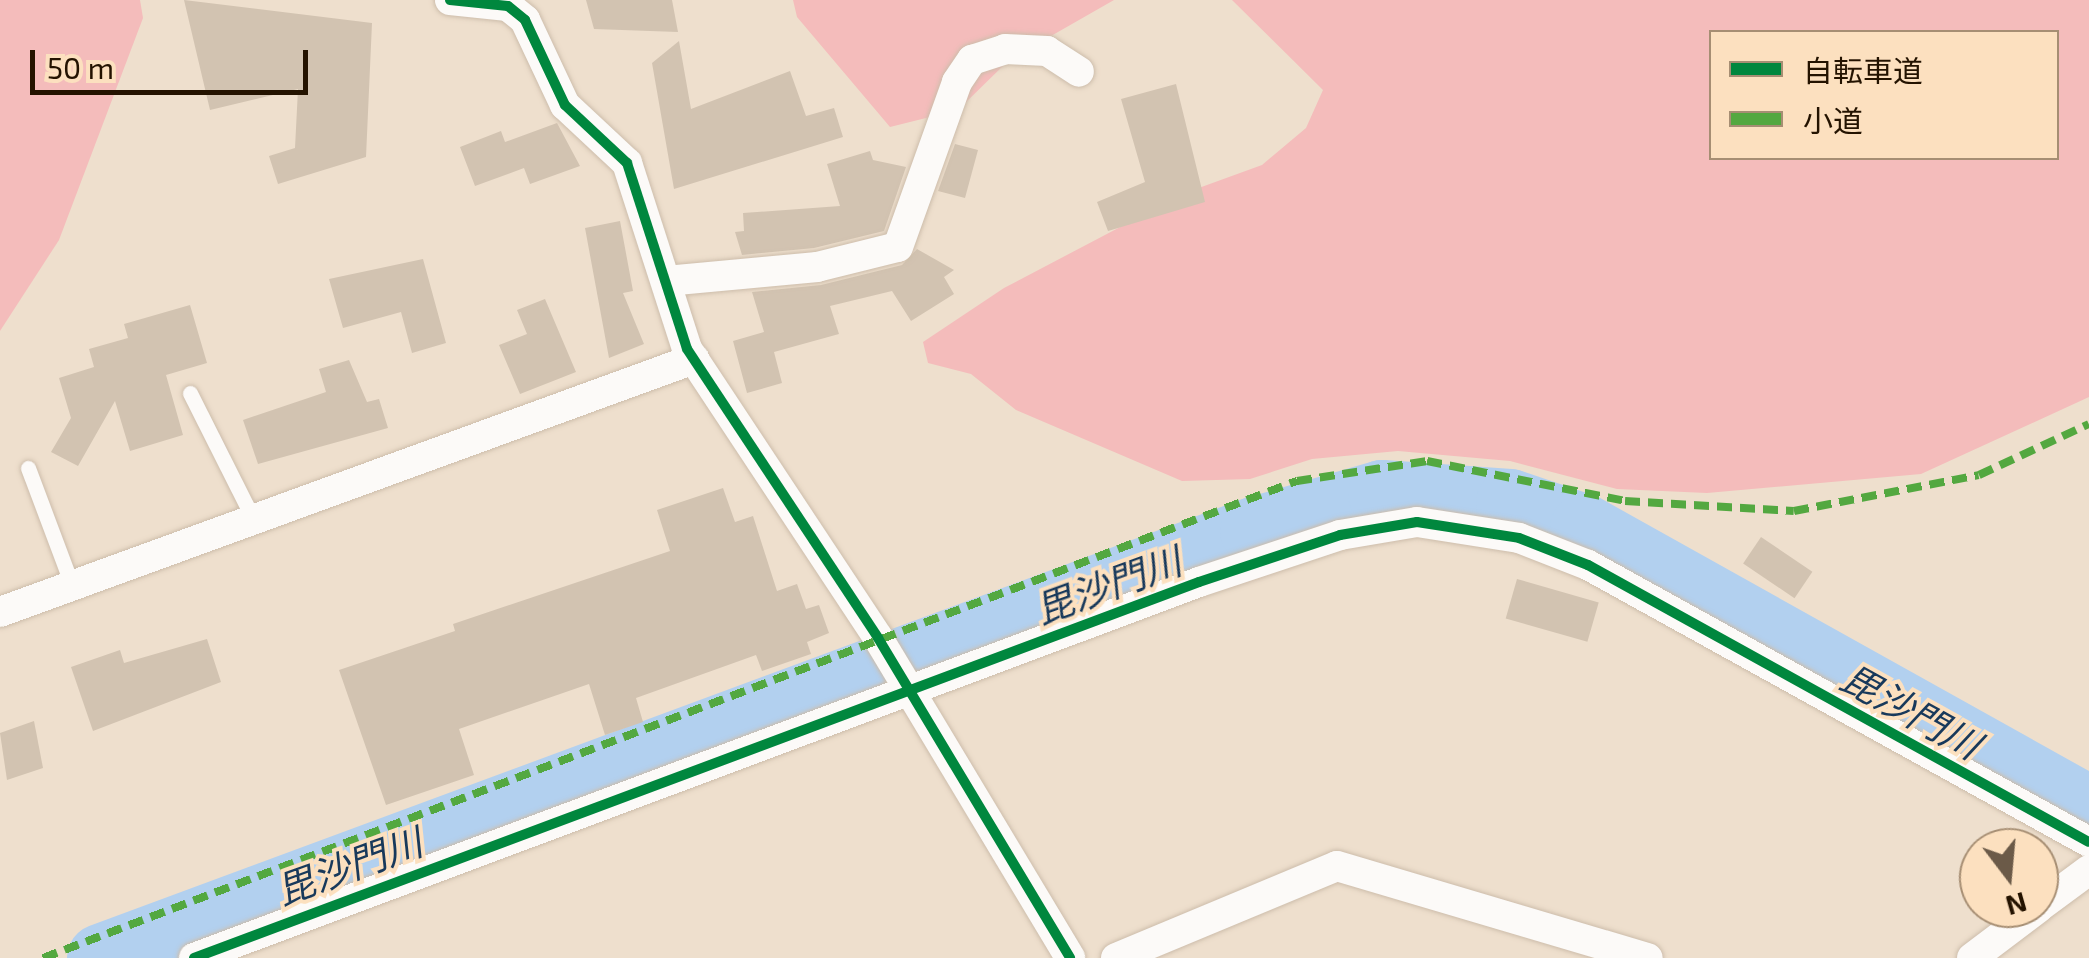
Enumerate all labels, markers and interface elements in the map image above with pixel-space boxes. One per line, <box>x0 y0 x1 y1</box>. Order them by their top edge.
scale bar <box>35 30 312 92</box>
legend <box>1709 30 2059 160</box>
text: 50 m <box>47 49 114 85</box>
text: 自転車道 <box>1803 52 1923 88</box>
text: 小道 <box>1803 102 1863 138</box>
water label: 毘沙門川 <box>1029 538 1187 632</box>
water label: 毘沙門川 <box>1833 654 1989 768</box>
water label: 毘沙門川 <box>270 819 428 913</box>
north arrow <box>1959 828 2059 928</box>
text: N <box>2002 886 2031 924</box>

